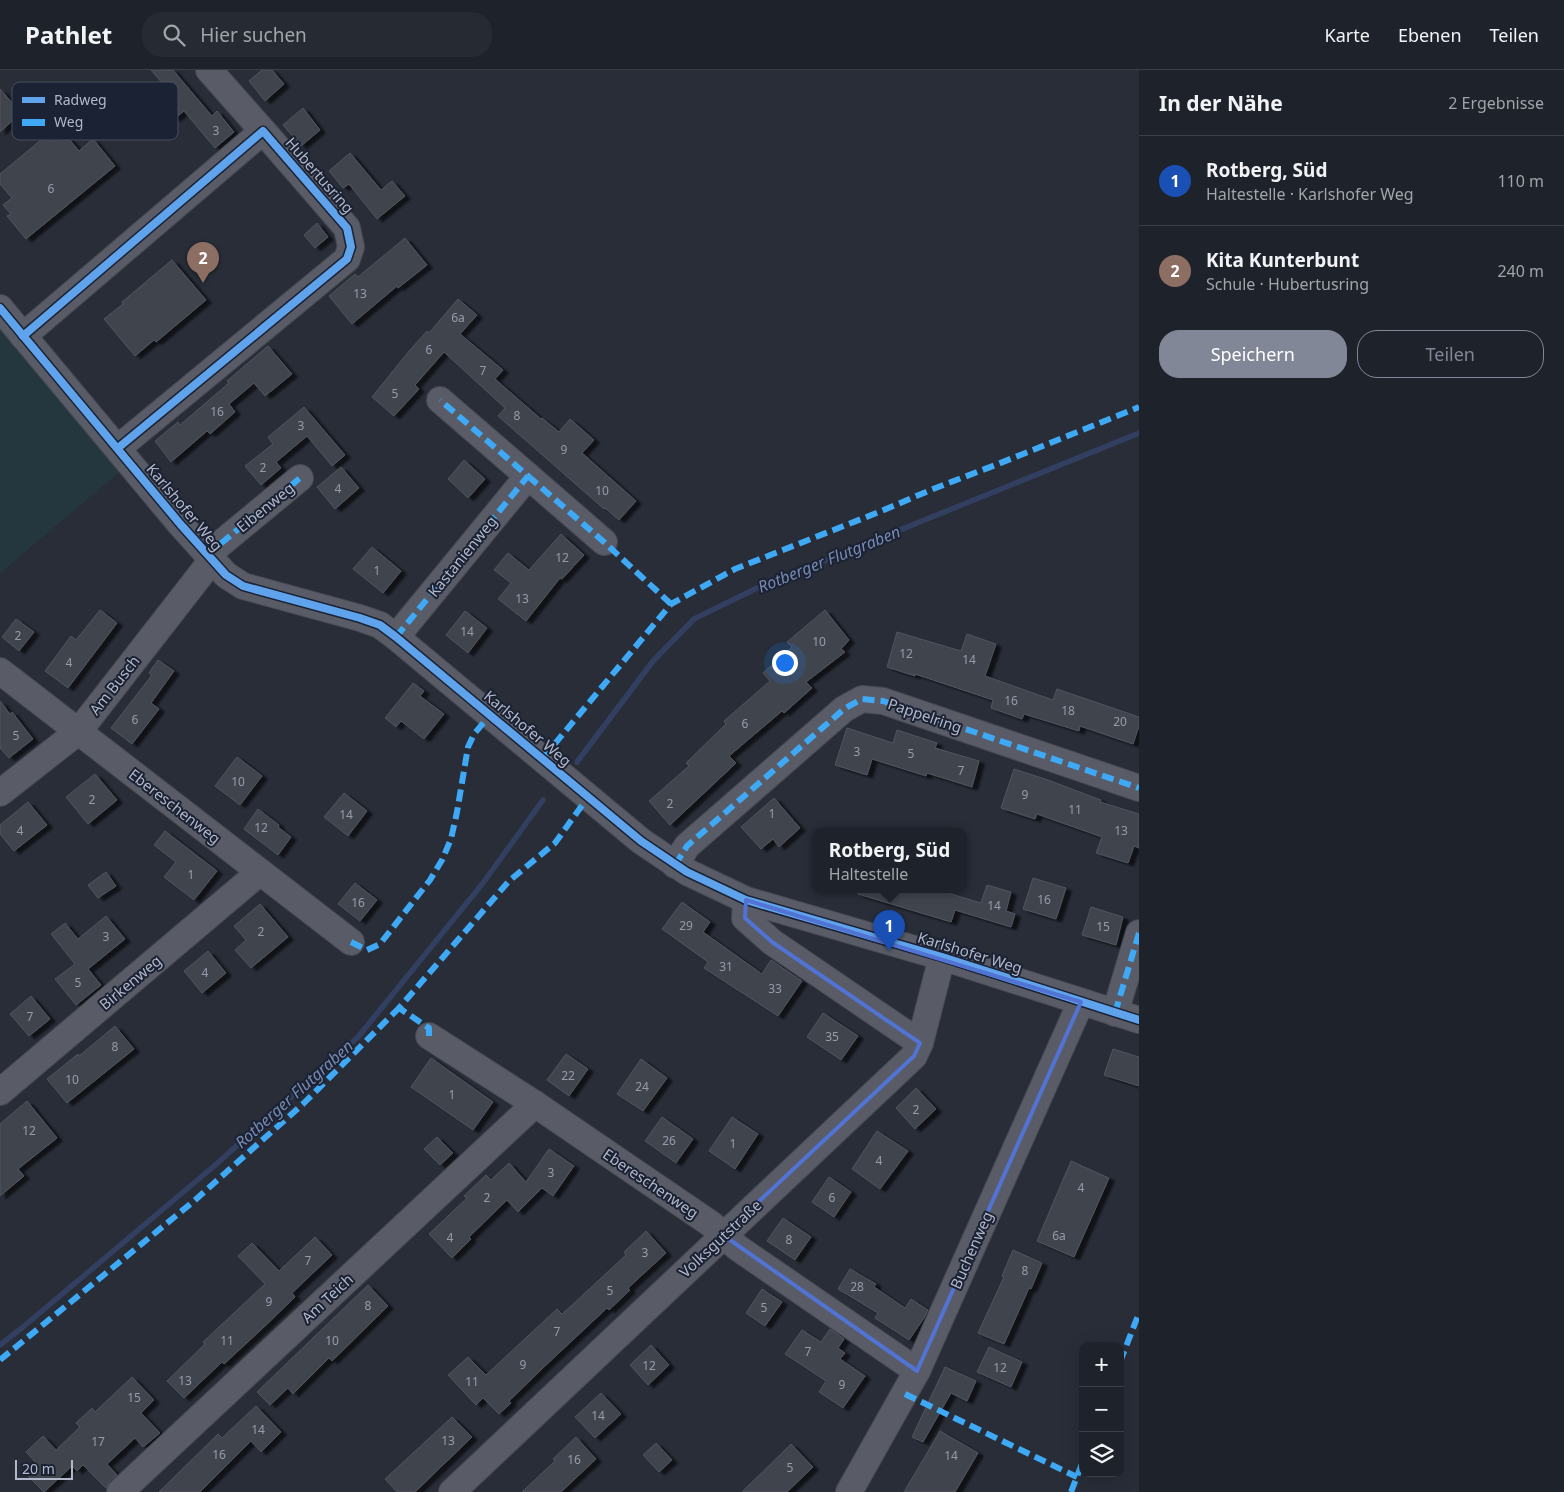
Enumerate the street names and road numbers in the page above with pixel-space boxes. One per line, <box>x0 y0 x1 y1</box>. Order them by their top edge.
street label: Hubertusring <box>281 133 359 217</box>
street label: Karlshofer Weg <box>143 459 227 555</box>
street label: Eibenweg <box>232 478 298 536</box>
street label: Kastanienweg <box>423 511 501 601</box>
street label: Am Busch <box>85 651 143 719</box>
street label: Karlshofer Weg <box>480 686 576 770</box>
street label: Pappelring <box>885 693 965 737</box>
street label: Ebereschenweg <box>125 764 225 848</box>
street label: Karlshofer Weg <box>915 927 1025 977</box>
street label: Birkenweg <box>95 950 165 1014</box>
street label: Ebereschenweg <box>599 1144 703 1222</box>
street label: Volksgutstraße <box>675 1195 765 1281</box>
street label: Buchenweg <box>945 1208 997 1292</box>
street label: Am Teich <box>297 1269 357 1327</box>

